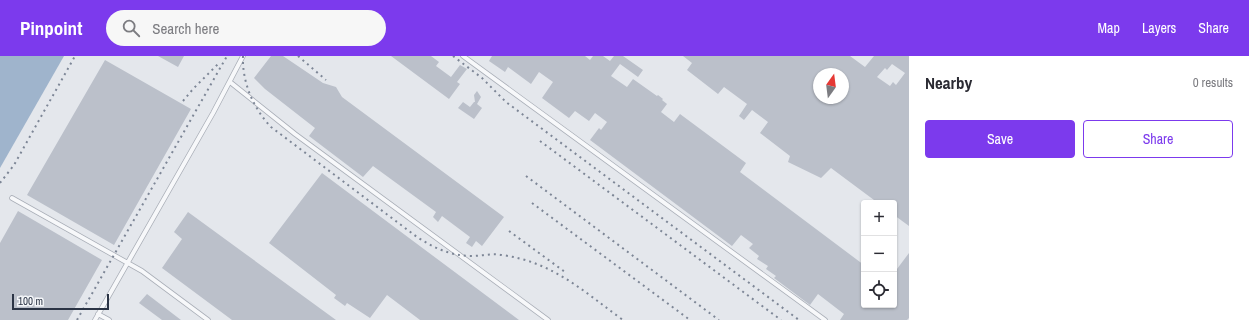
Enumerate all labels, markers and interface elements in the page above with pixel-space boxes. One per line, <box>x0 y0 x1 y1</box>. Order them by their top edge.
search box <box>106 10 386 46</box>
text: Pinpoint <box>20 15 82 41</box>
icon: search <box>120 17 142 39</box>
text: Search here <box>152 18 219 39</box>
text: Map <box>1098 19 1120 37</box>
text: Layers <box>1142 19 1176 37</box>
text: Share <box>1198 19 1229 37</box>
north arrow <box>813 68 849 104</box>
text: Nearby <box>925 71 972 94</box>
text: 0 results <box>1193 74 1233 91</box>
button: Save <box>925 120 1075 158</box>
button: Share <box>1083 120 1233 158</box>
map controls <box>861 200 897 308</box>
button: + <box>861 200 897 236</box>
button: − <box>861 236 897 272</box>
button: locate <box>861 272 897 308</box>
scale bar <box>12 292 109 311</box>
text: 100 m <box>18 294 43 308</box>

